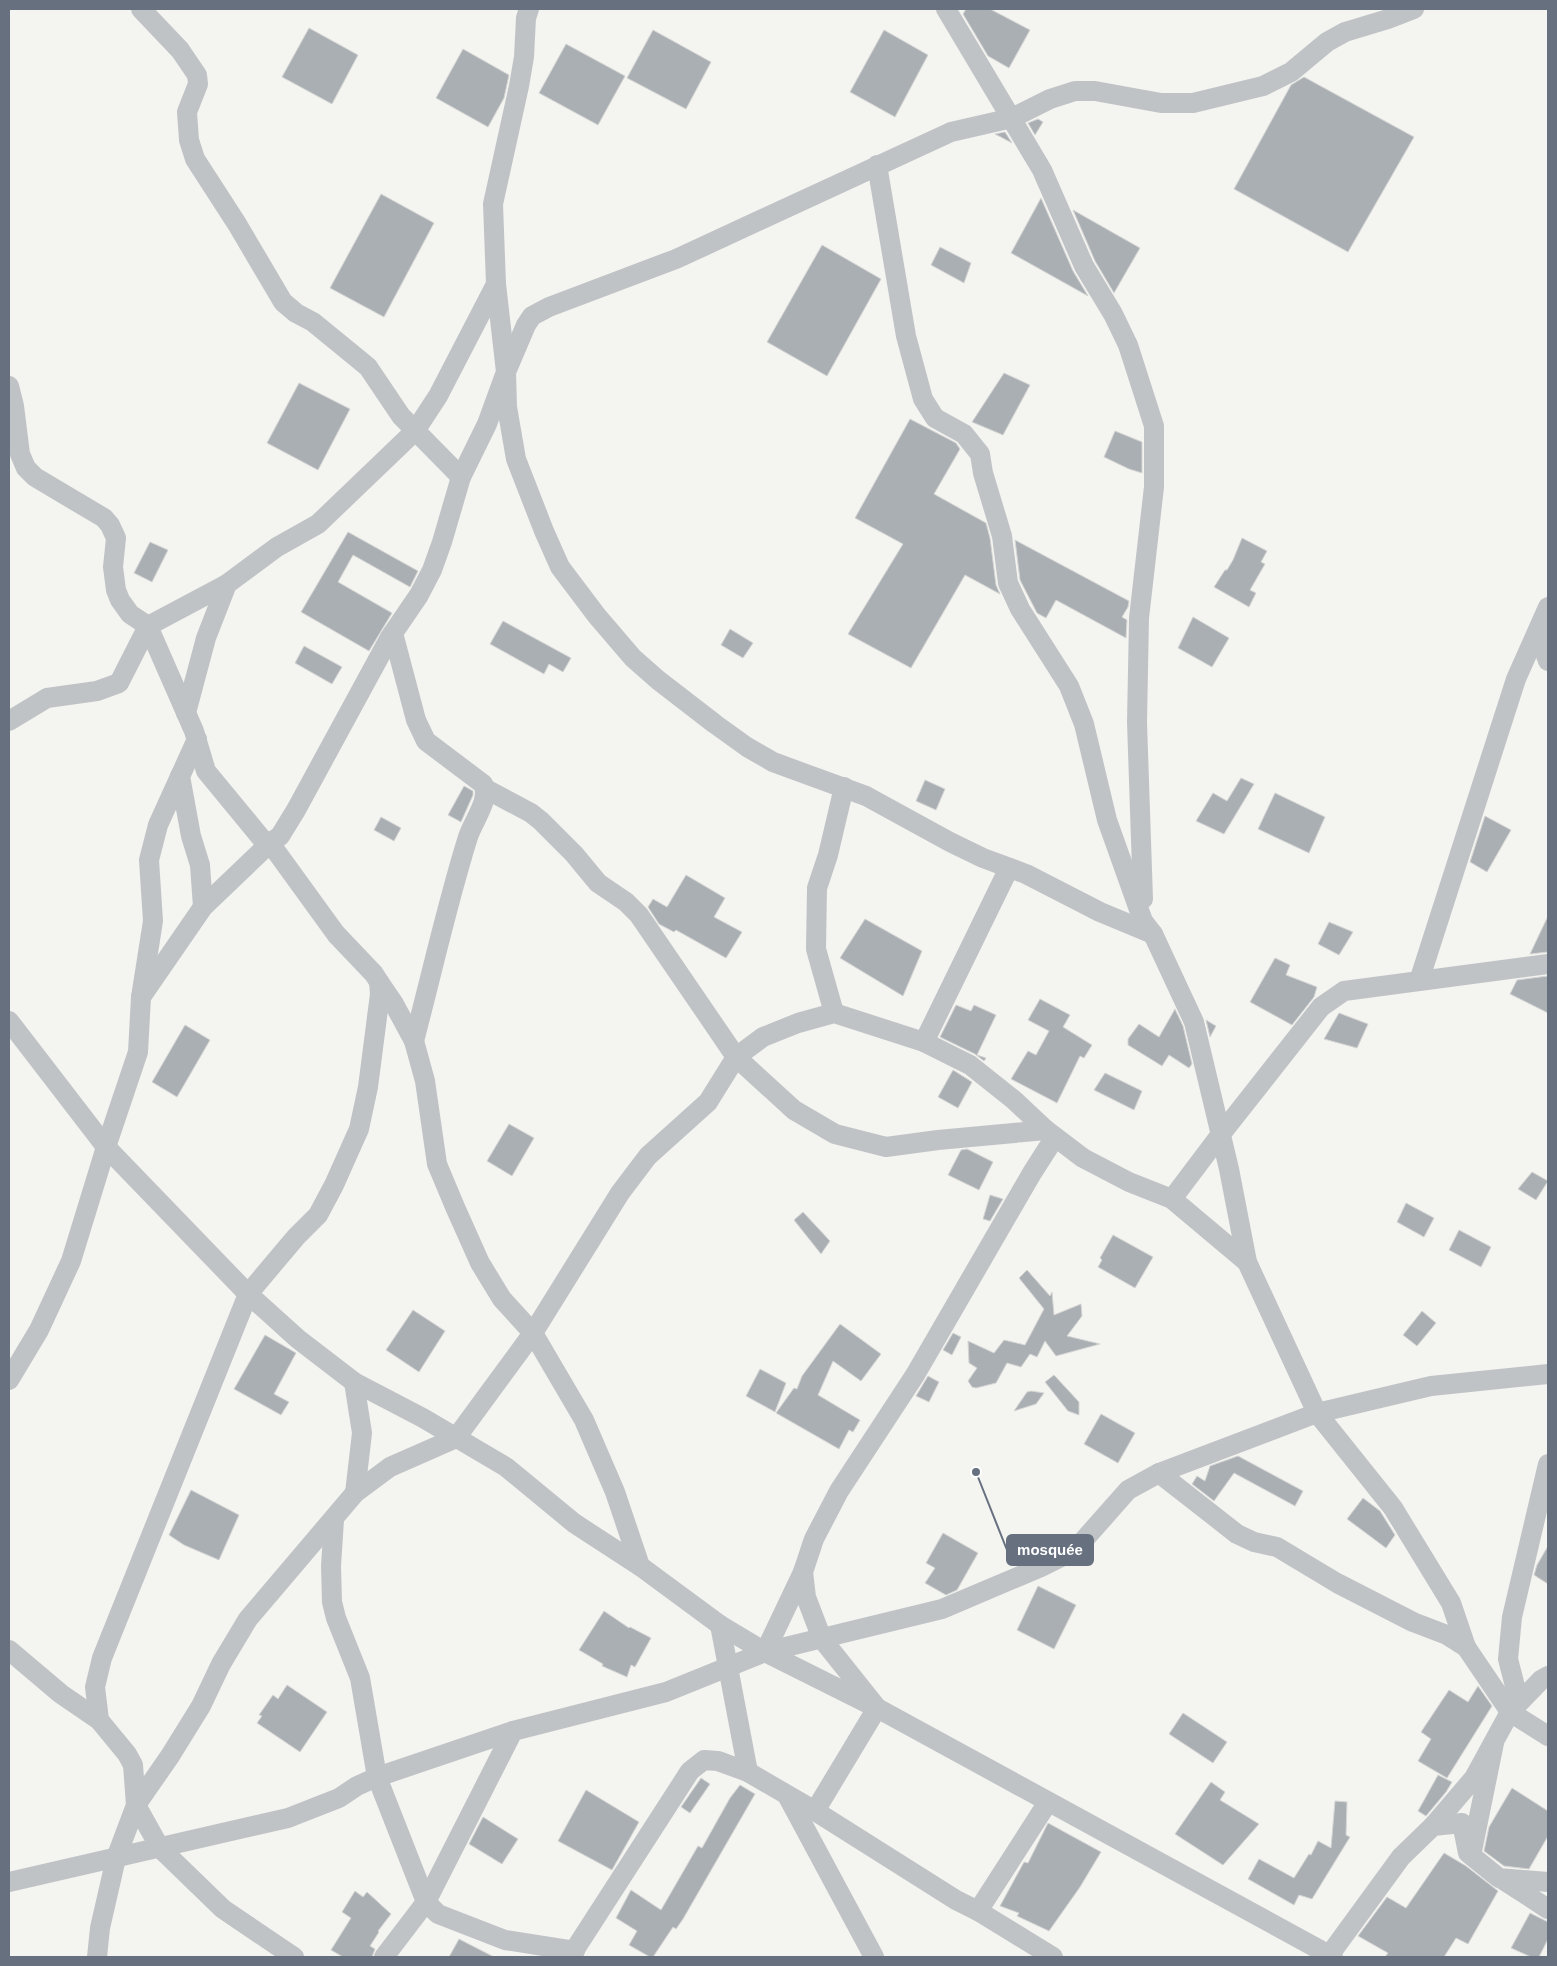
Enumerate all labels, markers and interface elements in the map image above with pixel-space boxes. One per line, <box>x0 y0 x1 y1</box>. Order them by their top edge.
callout: mosquée <box>1007 1535 1093 1565</box>
text: mosquée <box>1017 1541 1083 1558</box>

